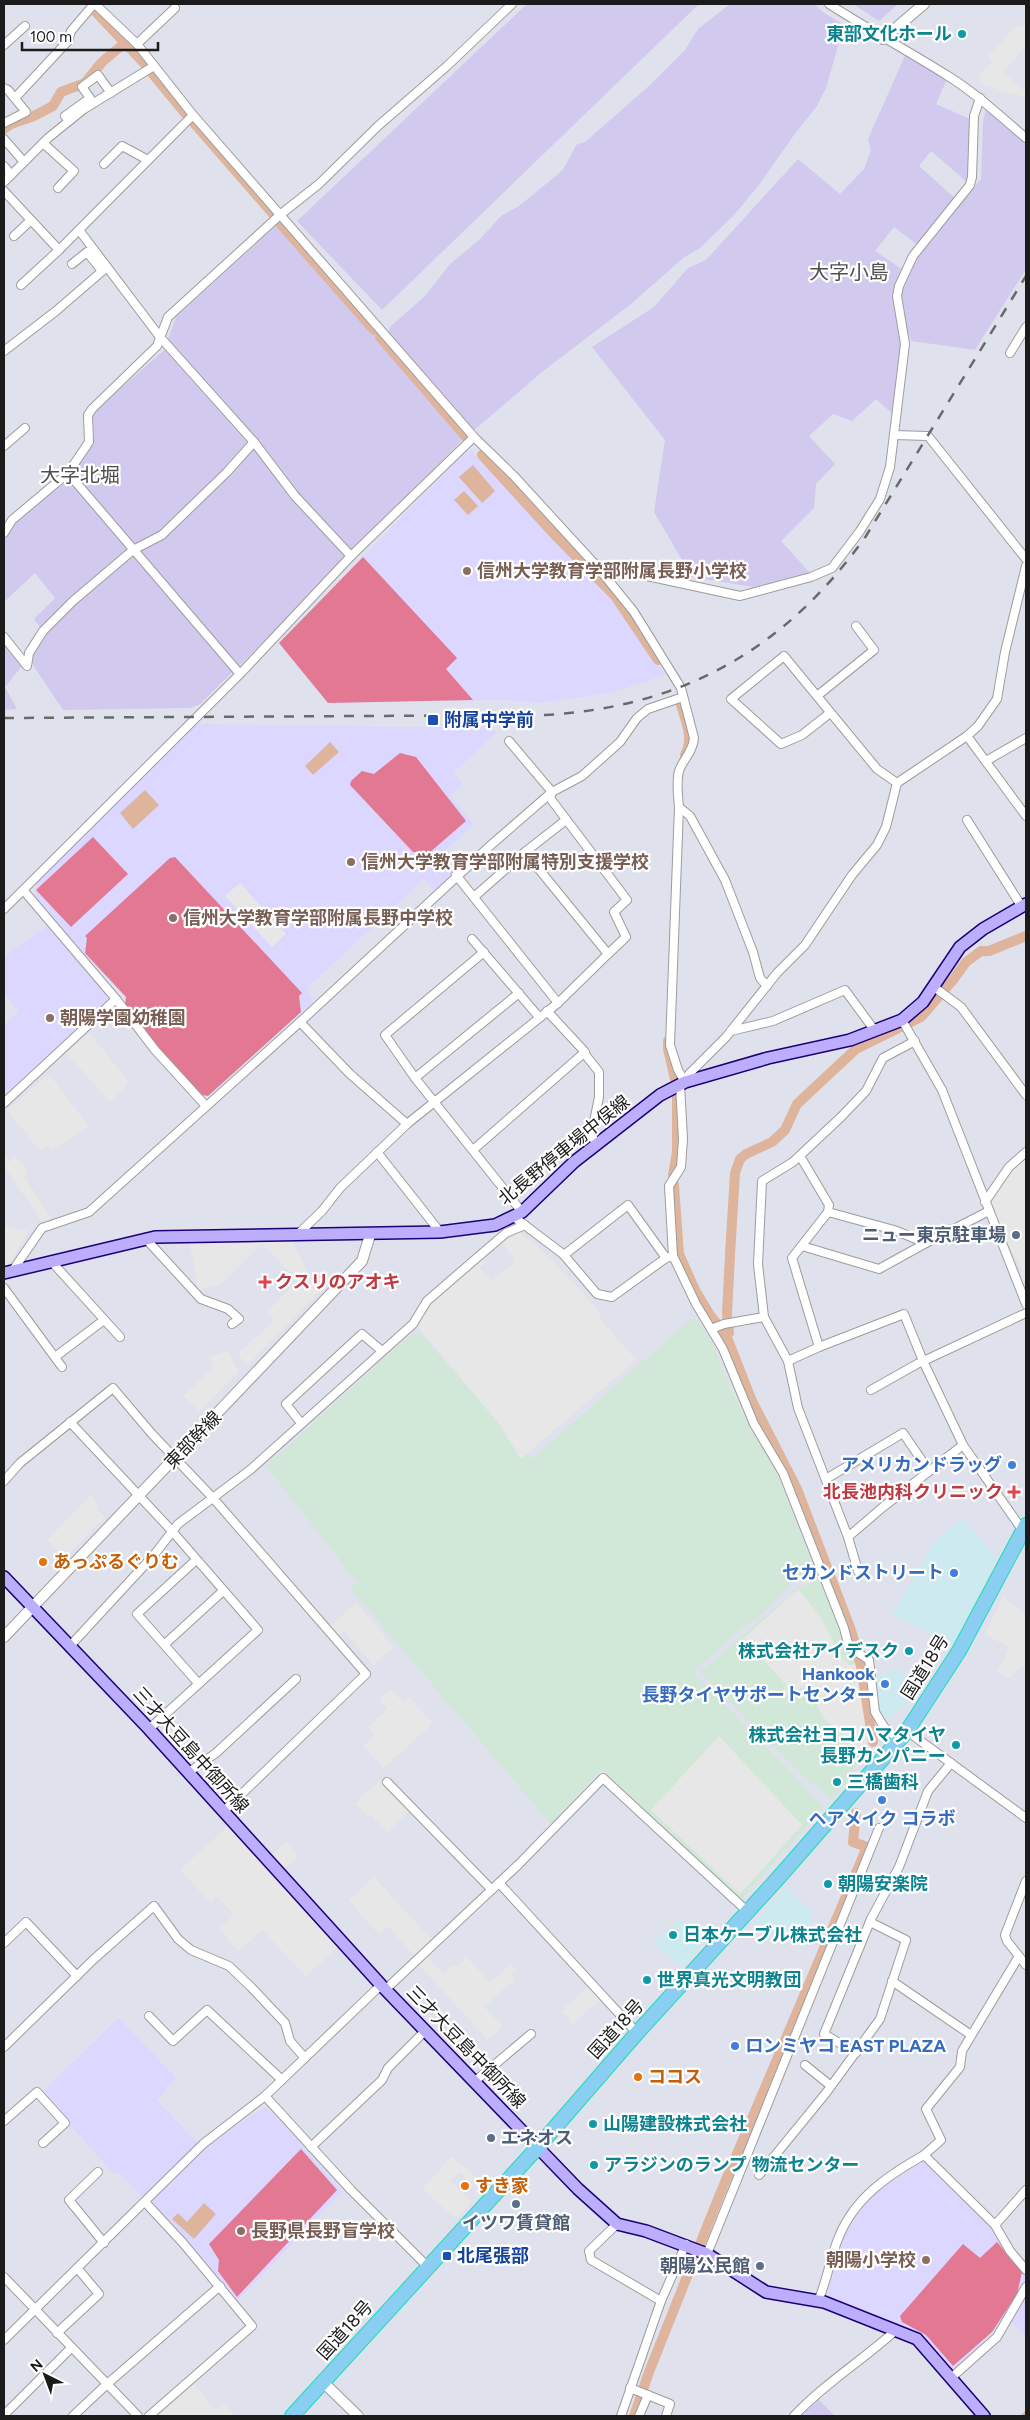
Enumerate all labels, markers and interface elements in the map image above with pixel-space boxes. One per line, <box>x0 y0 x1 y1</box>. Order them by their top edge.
scale bar <box>22 20 159 52</box>
place label: 東部文化ホール <box>826 23 952 45</box>
text: 100 m <box>30 28 72 46</box>
marker: 東部文化ホール <box>956 28 968 40</box>
district label: 大字小島 <box>809 260 889 284</box>
district label: 大字北堀 <box>40 463 120 487</box>
place label: 信州大学教育学部附属長野小学校 <box>477 560 747 582</box>
marker: 信州大学教育学部附属長野小学校 <box>461 565 473 577</box>
place label: 附属中学前 <box>444 709 534 731</box>
marker: 附属中学前 <box>426 713 440 727</box>
place label: 信州大学教育学部附属特別支援学校 <box>361 851 649 873</box>
marker: 信州大学教育学部附属特別支援学校 <box>345 856 357 868</box>
place label: 信州大学教育学部附属長野中学校 <box>183 907 453 929</box>
marker: 信州大学教育学部附属長野中学校 <box>167 912 179 924</box>
place label: 朝陽学園幼稚園 <box>60 1007 186 1029</box>
marker: 朝陽学園幼稚園 <box>44 1012 56 1024</box>
street label: 北長野停車場中俣線 <box>494 1090 634 1210</box>
place label: ニュー東京駐車場 <box>862 1224 1006 1246</box>
marker: ニュー東京駐車場 <box>1010 1229 1022 1241</box>
place label: クスリのアオキ <box>275 1271 400 1293</box>
marker: クスリのアオキ <box>259 1276 271 1288</box>
street label: 東部幹線 <box>160 1406 226 1474</box>
place label: アメリカンドラッグ <box>841 1454 1002 1476</box>
marker: アメリカンドラッグ <box>1006 1459 1018 1471</box>
place label: 北長池内科クリニック <box>823 1481 1003 1503</box>
marker: 北長池内科クリニック <box>1007 1485 1021 1499</box>
place label: あっぷるぐりむ <box>53 1551 179 1573</box>
marker: あっぷるぐりむ <box>37 1556 49 1568</box>
place label: セカンドストリート <box>782 1562 944 1584</box>
marker: セカンドストリート <box>948 1567 960 1579</box>
street label: 国道18号 <box>896 1630 954 1704</box>
place label: 株式会社アイデスク <box>738 1640 899 1662</box>
marker: 株式会社アイデスク <box>903 1645 915 1657</box>
place label: Hankook 長野タイヤサポートセンター <box>642 1663 875 1706</box>
marker: Hankook 長野タイヤサポートセンター <box>879 1678 891 1690</box>
street label: 三才大豆島中御所線 <box>129 1682 253 1818</box>
place label: 株式会社ヨコハマタイヤ 長野カンパニー <box>749 1724 946 1767</box>
marker: 株式会社ヨコハマタイヤ 長野カンパニー <box>950 1739 962 1751</box>
place label: 三橋歯科 <box>847 1771 919 1793</box>
marker: 三橋歯科 <box>831 1776 843 1788</box>
marker: ヘアメイク コラボ <box>876 1794 888 1806</box>
place label: ヘアメイク コラボ <box>808 1808 956 1830</box>
place label: 朝陽安楽院 <box>838 1873 928 1895</box>
marker: 朝陽安楽院 <box>822 1878 834 1890</box>
place label: 日本ケーブル株式会社 <box>683 1924 862 1946</box>
marker: 日本ケーブル株式会社 <box>667 1929 679 1941</box>
place label: 世界真光文明教団 <box>657 1969 801 1991</box>
marker: 世界真光文明教団 <box>641 1974 653 1986</box>
street label: 三才大豆島中御所線 <box>402 1981 530 2113</box>
street label: 国道18号 <box>584 1995 648 2063</box>
place label: ロンミヤコ EAST PLAZA <box>745 2035 946 2057</box>
marker: ロンミヤコ EAST PLAZA <box>729 2040 741 2052</box>
place label: ココス <box>648 2066 702 2088</box>
marker: ココス <box>632 2071 644 2083</box>
place label: 山陽建設株式会社 <box>603 2113 747 2135</box>
marker: 山陽建設株式会社 <box>587 2118 599 2130</box>
place label: エネオス <box>501 2127 573 2149</box>
marker: エネオス <box>485 2132 497 2144</box>
place label: アラジンのランプ 物流センター <box>604 2154 859 2176</box>
marker: アラジンのランプ 物流センター <box>588 2159 600 2171</box>
place label: すき家 <box>475 2175 529 2197</box>
marker: すき家 <box>459 2180 471 2192</box>
marker: イツワ賃貸館 <box>510 2198 522 2210</box>
place label: イツワ賃貸館 <box>462 2212 570 2234</box>
place label: 長野県長野盲学校 <box>251 2220 395 2242</box>
marker: 長野県長野盲学校 <box>235 2225 247 2237</box>
place label: 北尾張部 <box>457 2245 529 2267</box>
place label: 朝陽小学校 <box>826 2249 916 2271</box>
marker: 北尾張部 <box>441 2250 453 2262</box>
marker: 朝陽小学校 <box>920 2254 932 2266</box>
place label: 朝陽公民館 <box>660 2255 750 2277</box>
marker: 朝陽公民館 <box>754 2260 766 2272</box>
street label: 国道18号 <box>313 2296 377 2364</box>
north arrow <box>20 2350 70 2400</box>
text: N <box>27 2356 46 2376</box>

